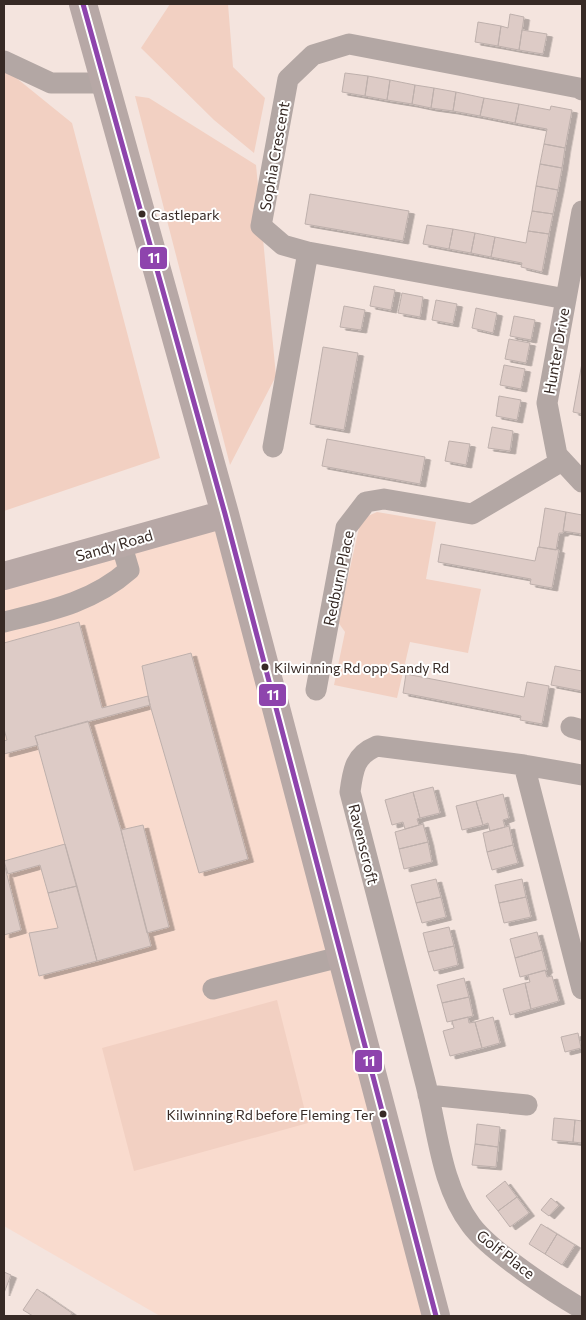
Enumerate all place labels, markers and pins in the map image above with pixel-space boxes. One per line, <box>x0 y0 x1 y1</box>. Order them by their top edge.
place label: Castlepark <box>151 206 220 223</box>
marker: Castlepark <box>137 209 147 219</box>
place label: Kilwinning Rd opp Sandy Rd <box>274 659 449 676</box>
marker: Kilwinning Rd opp Sandy Rd <box>260 662 270 672</box>
place label: Kilwinning Rd before Fleming Ter <box>167 1106 374 1123</box>
marker: Kilwinning Rd before Fleming Ter <box>378 1109 388 1119</box>

